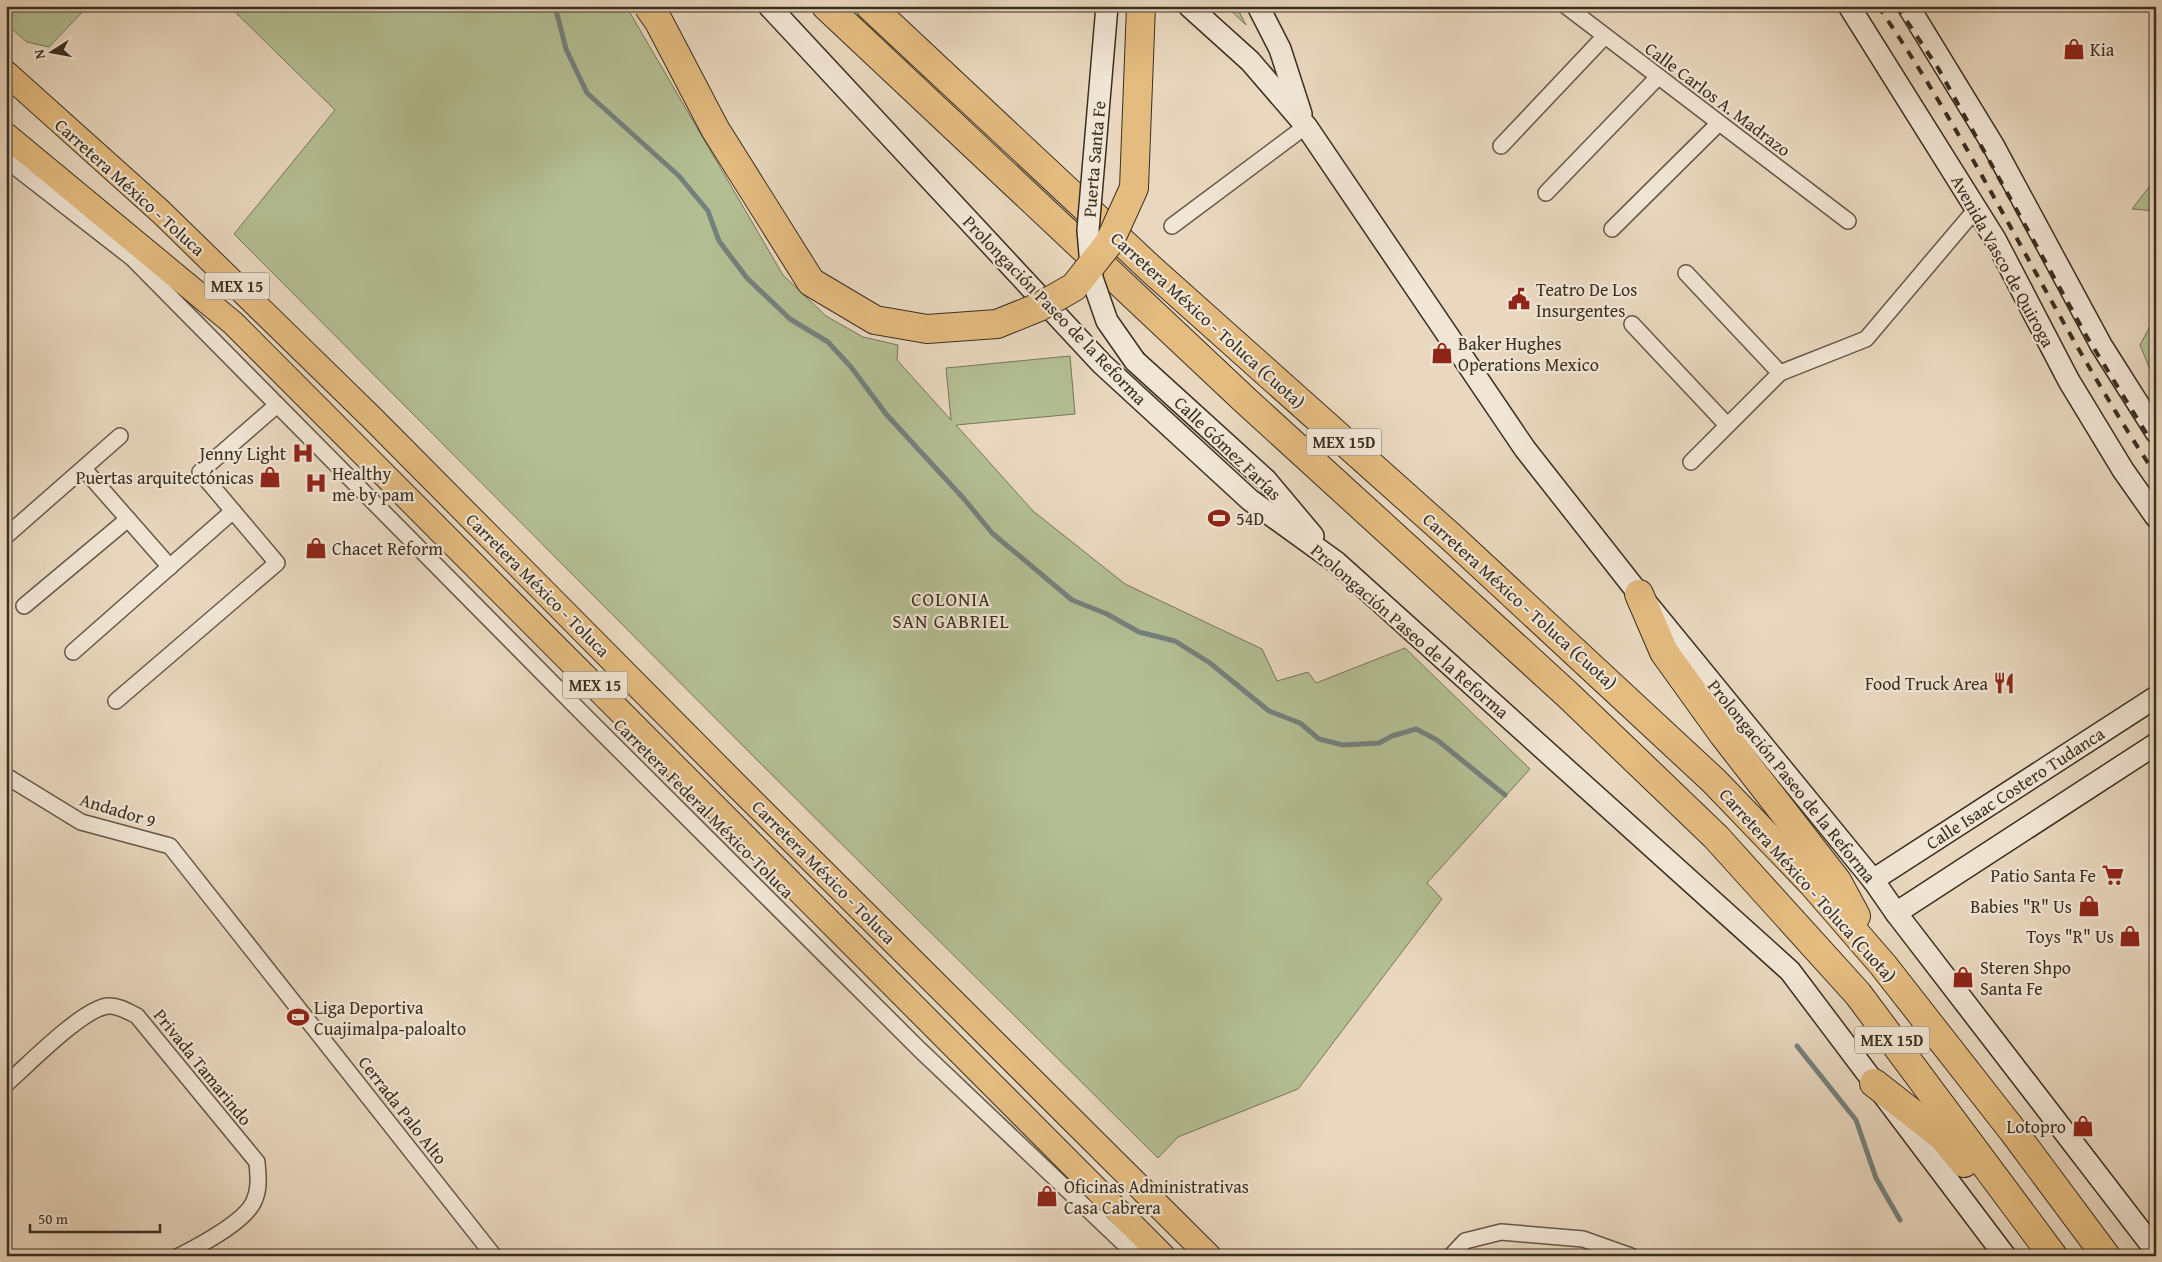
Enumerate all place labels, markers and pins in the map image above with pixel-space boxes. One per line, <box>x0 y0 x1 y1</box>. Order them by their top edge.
shop icon: Kia <box>2061 36 2087 62</box>
place label: Kia <box>2090 36 2115 63</box>
place label: Teatro De Los Insurgentes <box>1536 276 1637 324</box>
public building icon: Teatro De Los Insurgentes <box>1506 286 1532 312</box>
place label: Baker Hughes Operations Mexico <box>1458 330 1599 378</box>
shop icon: Baker Hughes Operations Mexico <box>1429 340 1455 366</box>
place label: Jenny Light <box>197 440 287 467</box>
hospital icon: Jenny Light <box>290 440 316 466</box>
place label: Healthy me by pam <box>332 460 415 508</box>
place label: Puertas arquitectónicas <box>76 464 254 491</box>
shop icon: Puertas arquitectónicas <box>257 464 283 490</box>
hospital icon: Healthy me by pam <box>303 470 329 496</box>
sports icon: 54D <box>1206 505 1232 531</box>
place label: 54D <box>1236 505 1264 532</box>
shop icon: Chacet Reform <box>303 535 329 561</box>
place label: Chacet Reform <box>332 535 443 562</box>
place label: Food Truck Area <box>1865 670 1988 697</box>
restaurant icon: Food Truck Area <box>1991 670 2017 696</box>
place label: Patio Santa Fe <box>1991 862 2096 889</box>
supermarket icon: Patio Santa Fe <box>2100 862 2126 888</box>
place label: Babies "R" Us <box>1970 893 2072 920</box>
shop icon: Babies "R" Us <box>2076 893 2102 919</box>
place label: Toys "R" Us <box>2026 923 2114 950</box>
shop icon: Toys "R" Us <box>2117 923 2143 949</box>
place label: Steren Shpo Santa Fe <box>1980 954 2071 1002</box>
shop icon: Steren Shpo Santa Fe <box>1950 964 1976 990</box>
place label: Liga Deportiva Cuajimalpa-paloalto <box>314 994 466 1042</box>
sports icon: Liga Deportiva Cuajimalpa-paloalto <box>285 1004 311 1030</box>
place label: Lotopro <box>2006 1113 2066 1140</box>
shop icon: Lotopro <box>2070 1113 2096 1139</box>
place label: Oficinas Administrativas Casa Cabrera <box>1064 1173 1249 1221</box>
shop icon: Oficinas Administrativas Casa Cabrera <box>1034 1183 1060 1209</box>

